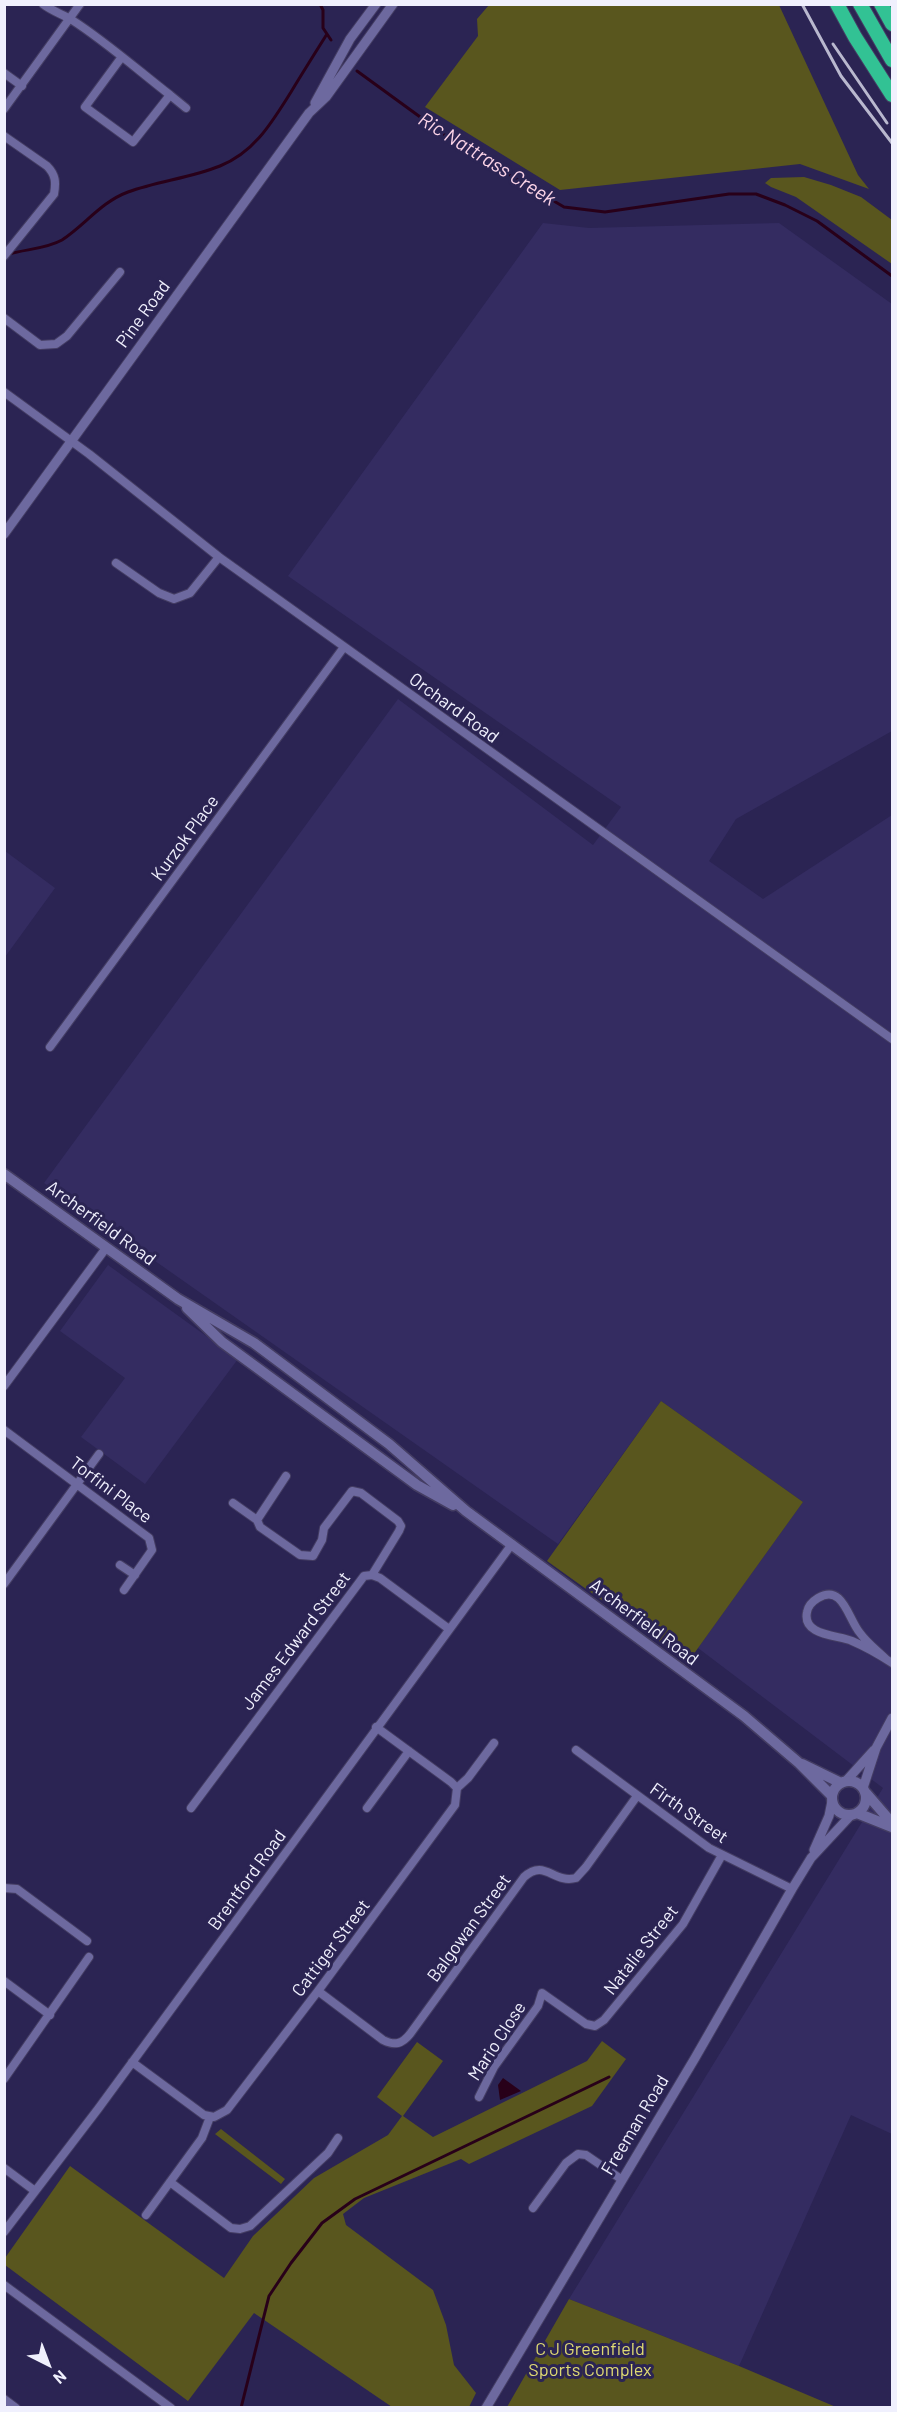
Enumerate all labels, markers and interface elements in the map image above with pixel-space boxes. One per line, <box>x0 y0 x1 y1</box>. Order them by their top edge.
water label: Ric Nattrass Creek <box>414 107 560 211</box>
street label: Pine Road <box>111 276 175 352</box>
street label: Orchard Road <box>405 668 503 748</box>
street label: Kurzok Place <box>147 791 223 885</box>
street label: Archerfield Road <box>42 1176 160 1270</box>
street label: Torfini Place <box>66 1452 156 1528</box>
street label: James Edward Street <box>237 1568 355 1714</box>
street label: Archerfield Road <box>585 1574 703 1670</box>
street label: Firth Street <box>646 1778 732 1848</box>
street label: Brentford Road <box>203 1826 291 1934</box>
street label: Balgowan Street <box>423 1870 515 1986</box>
street label: Cattiger Street <box>287 1895 375 2001</box>
street label: Natalie Street <box>599 1901 683 1999</box>
street label: Mario Close <box>464 1997 530 2085</box>
street label: Freeman Road <box>597 2071 673 2179</box>
north arrow <box>18 2334 78 2394</box>
park label: C J Greenfield Sports Complex <box>528 2338 652 2380</box>
text: N <box>50 2367 71 2388</box>

